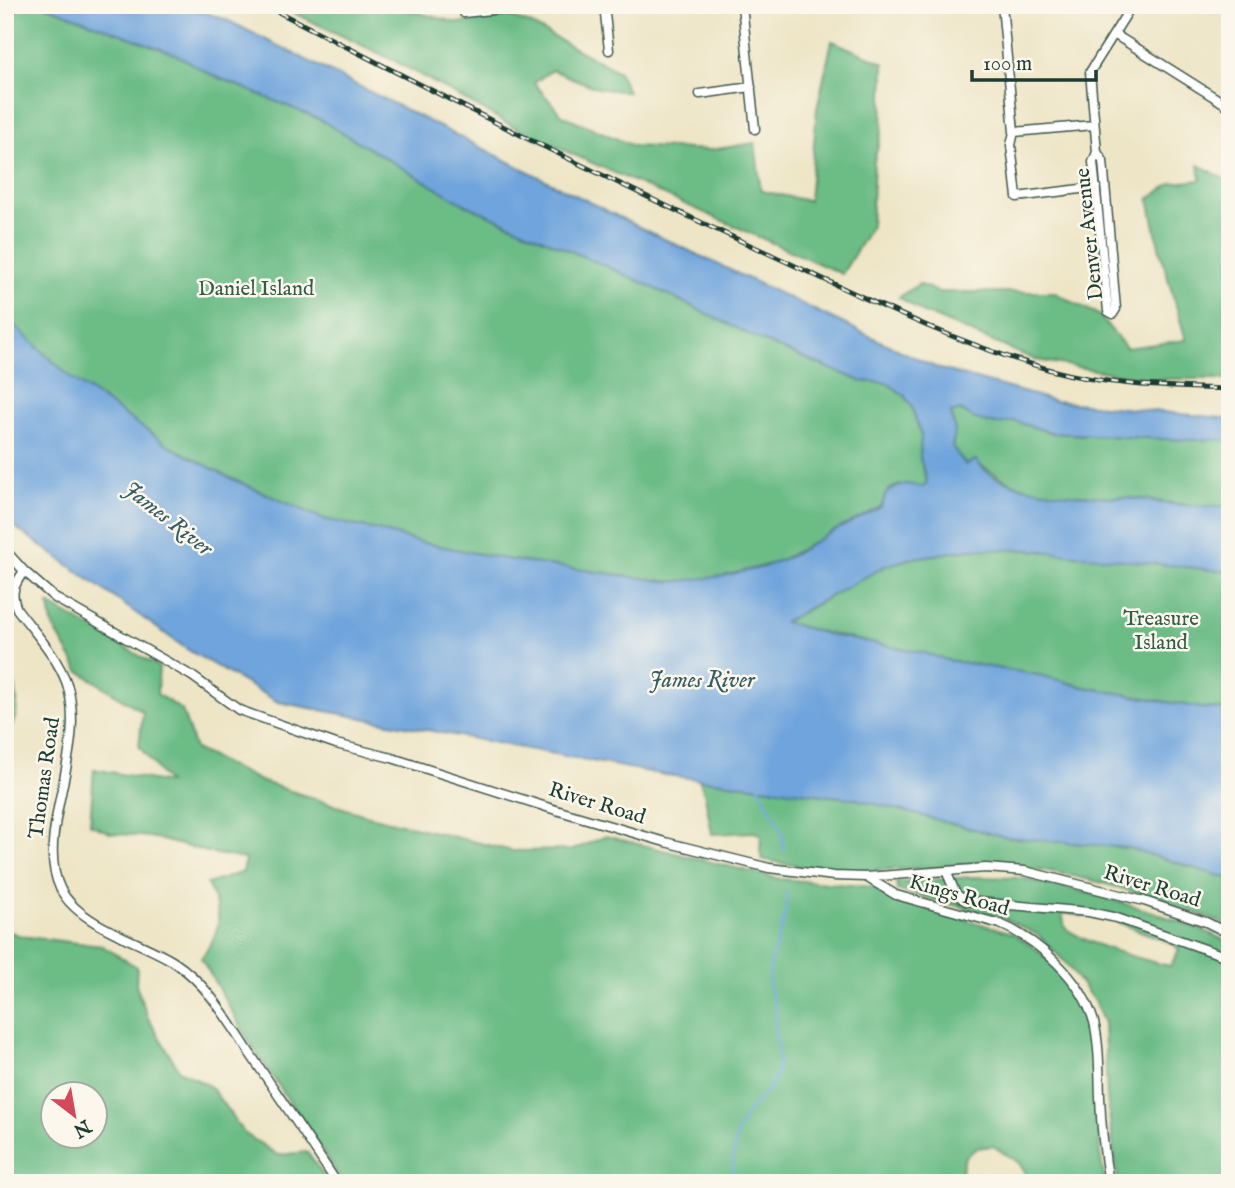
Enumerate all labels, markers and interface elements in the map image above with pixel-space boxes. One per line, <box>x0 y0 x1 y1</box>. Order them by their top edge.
scale bar <box>972 38 1097 82</box>
text: 100 m <box>983 51 1032 78</box>
street label: Denver Avenue <box>1070 166 1110 301</box>
park label: Daniel Island <box>198 276 315 303</box>
water label: James River <box>118 475 219 564</box>
park label: Treasure Island <box>1123 606 1199 657</box>
water label: James River <box>649 666 756 695</box>
street label: Thomas Road <box>23 715 67 841</box>
street label: River Road <box>545 776 650 832</box>
street label: River Road <box>1100 859 1205 915</box>
street label: Kings Road <box>906 869 1013 923</box>
north arrow <box>38 1080 108 1150</box>
text: N <box>68 1113 96 1143</box>

